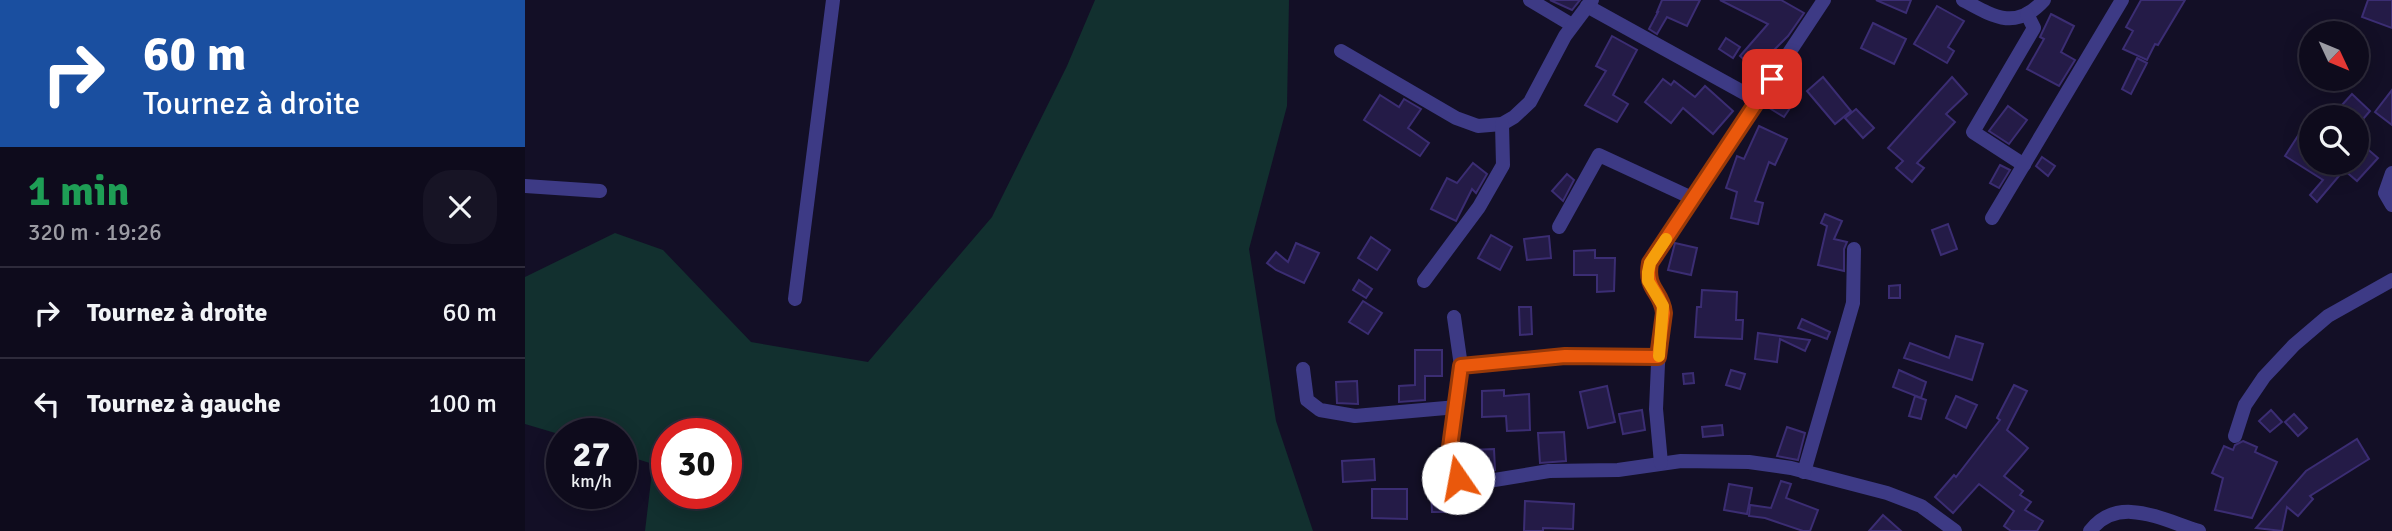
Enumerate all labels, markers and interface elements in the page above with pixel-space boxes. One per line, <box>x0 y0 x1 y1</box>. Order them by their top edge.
north arrow <box>2299 21 2369 91</box>
map controls <box>2299 21 2369 175</box>
text: 60 m <box>143 24 246 84</box>
icon: right <box>28 28 119 119</box>
pin <box>1742 49 1802 109</box>
icon: arrive <box>1753 60 1791 98</box>
text: Tournez à droite <box>143 84 360 123</box>
button: search <box>2299 105 2369 175</box>
text: 1 min <box>28 166 129 217</box>
button: close <box>423 170 497 244</box>
text: 320 m · 19:26 <box>28 218 162 247</box>
icon: right <box>28 294 66 332</box>
text: Tournez à droite <box>87 297 267 329</box>
text: 60 m <box>442 297 497 329</box>
icon: left <box>28 385 66 423</box>
text: Tournez à gauche <box>87 388 281 420</box>
text: 100 m <box>428 388 497 420</box>
speed limit sign: 30 <box>651 418 742 509</box>
text: 27 <box>573 433 610 476</box>
position arrow <box>1421 441 1495 515</box>
text: km/h <box>571 470 612 492</box>

